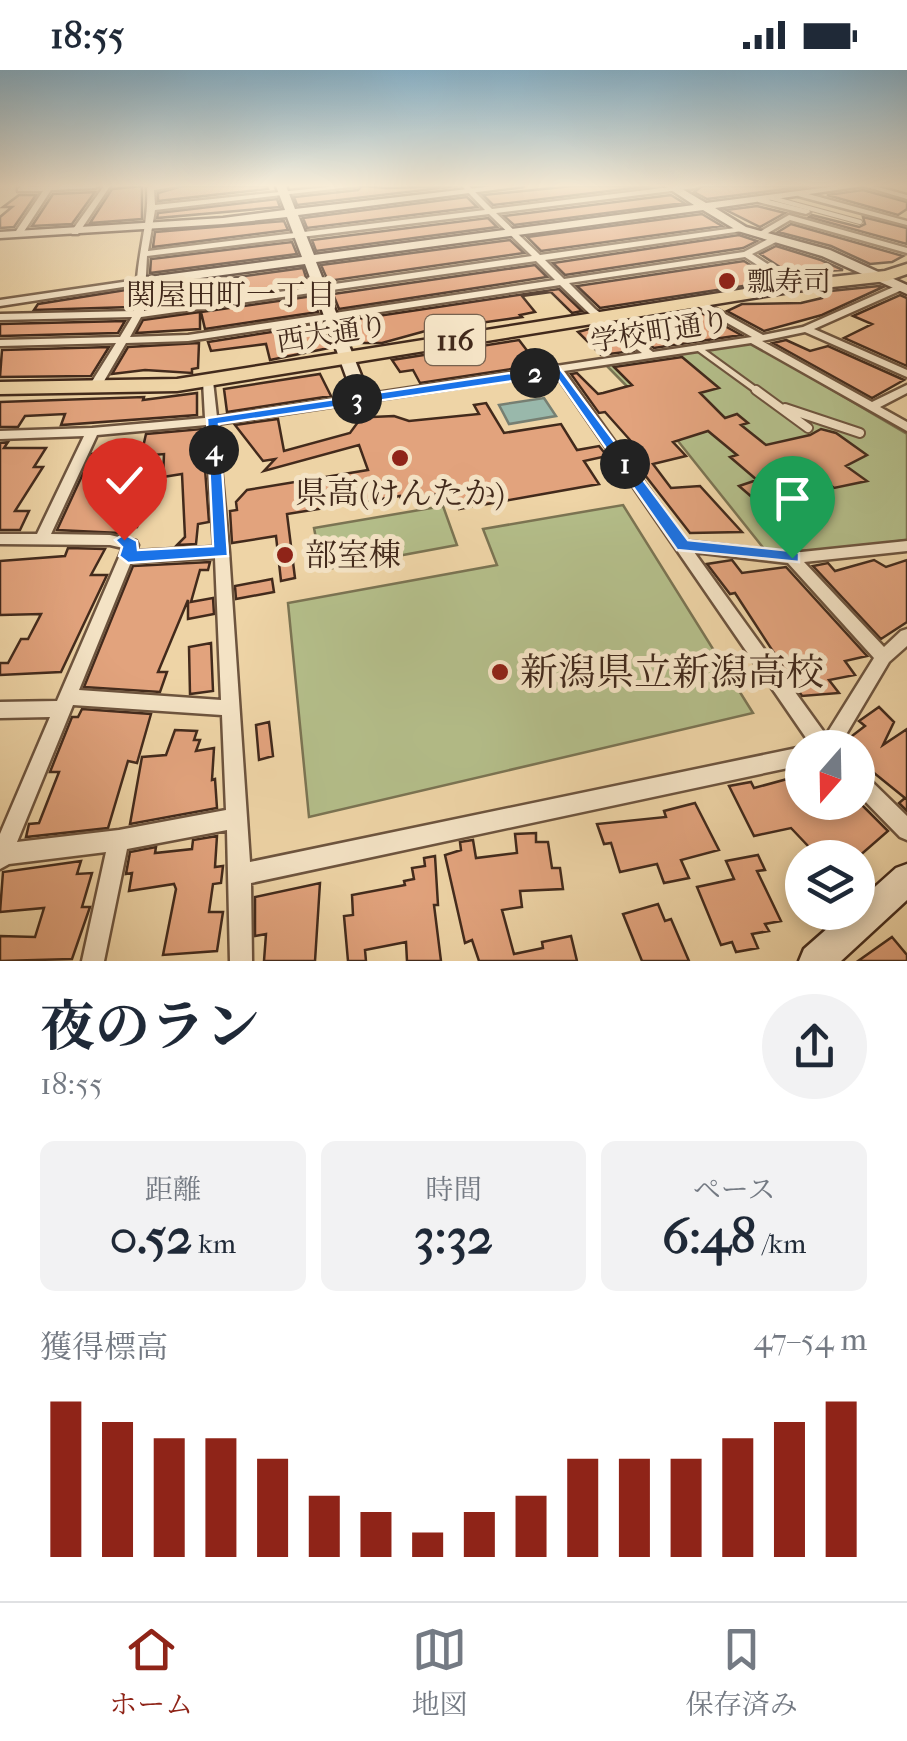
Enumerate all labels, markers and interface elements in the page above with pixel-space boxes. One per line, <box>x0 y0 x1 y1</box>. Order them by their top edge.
text: 18:55 <box>50 13 125 58</box>
place label: 瓢寿司 <box>747 265 831 298</box>
marker: 瓢寿司 <box>716 270 738 292</box>
district label: 関屋田町一丁目 <box>126 278 336 313</box>
street label: 学校町通り <box>588 304 732 358</box>
street label: 西大通り <box>274 308 390 358</box>
road number: 116 <box>425 315 485 365</box>
pin: 2 <box>510 348 560 398</box>
text: 2 <box>528 356 542 389</box>
pin: 3 <box>332 374 382 424</box>
text: 3 <box>351 382 363 415</box>
pin: 4 <box>189 425 239 475</box>
text: 4 <box>206 433 222 466</box>
pin <box>82 438 167 541</box>
pin: 1 <box>600 439 650 489</box>
marker: 県高(けんたか) <box>389 447 411 469</box>
text: 1 <box>620 447 630 480</box>
icon: check <box>97 453 152 508</box>
pin <box>750 456 835 559</box>
icon: arrive <box>765 471 820 526</box>
place label: 県高(けんたか) <box>295 475 505 512</box>
place label: 部室棟 <box>305 537 401 574</box>
marker: 部室棟 <box>274 544 296 566</box>
place label: 新潟県立新潟高校 <box>520 650 824 695</box>
marker: 新潟県立新潟高校 <box>489 661 511 683</box>
north arrow <box>785 730 875 820</box>
map controls <box>785 730 875 930</box>
button: layers <box>785 840 875 930</box>
button: share <box>762 994 867 1099</box>
text: 夜のラン <box>40 995 260 1059</box>
text: 18:55 <box>40 1065 103 1102</box>
text: 距離 <box>145 1173 201 1206</box>
text: 時間 <box>425 1173 482 1206</box>
text: ペース <box>693 1173 775 1206</box>
text: 0.52 <box>110 1207 192 1266</box>
text: 3:32 <box>414 1207 493 1266</box>
text: 6:48 <box>662 1207 756 1266</box>
text: km <box>192 1227 236 1260</box>
text: /km <box>756 1227 806 1260</box>
text: 47–54 m <box>753 1321 867 1358</box>
text: 獲得標高 <box>40 1329 168 1366</box>
tab: ホーム <box>109 1622 193 1722</box>
tab: 地図 <box>411 1622 468 1722</box>
tab: 保存済み <box>686 1622 798 1722</box>

